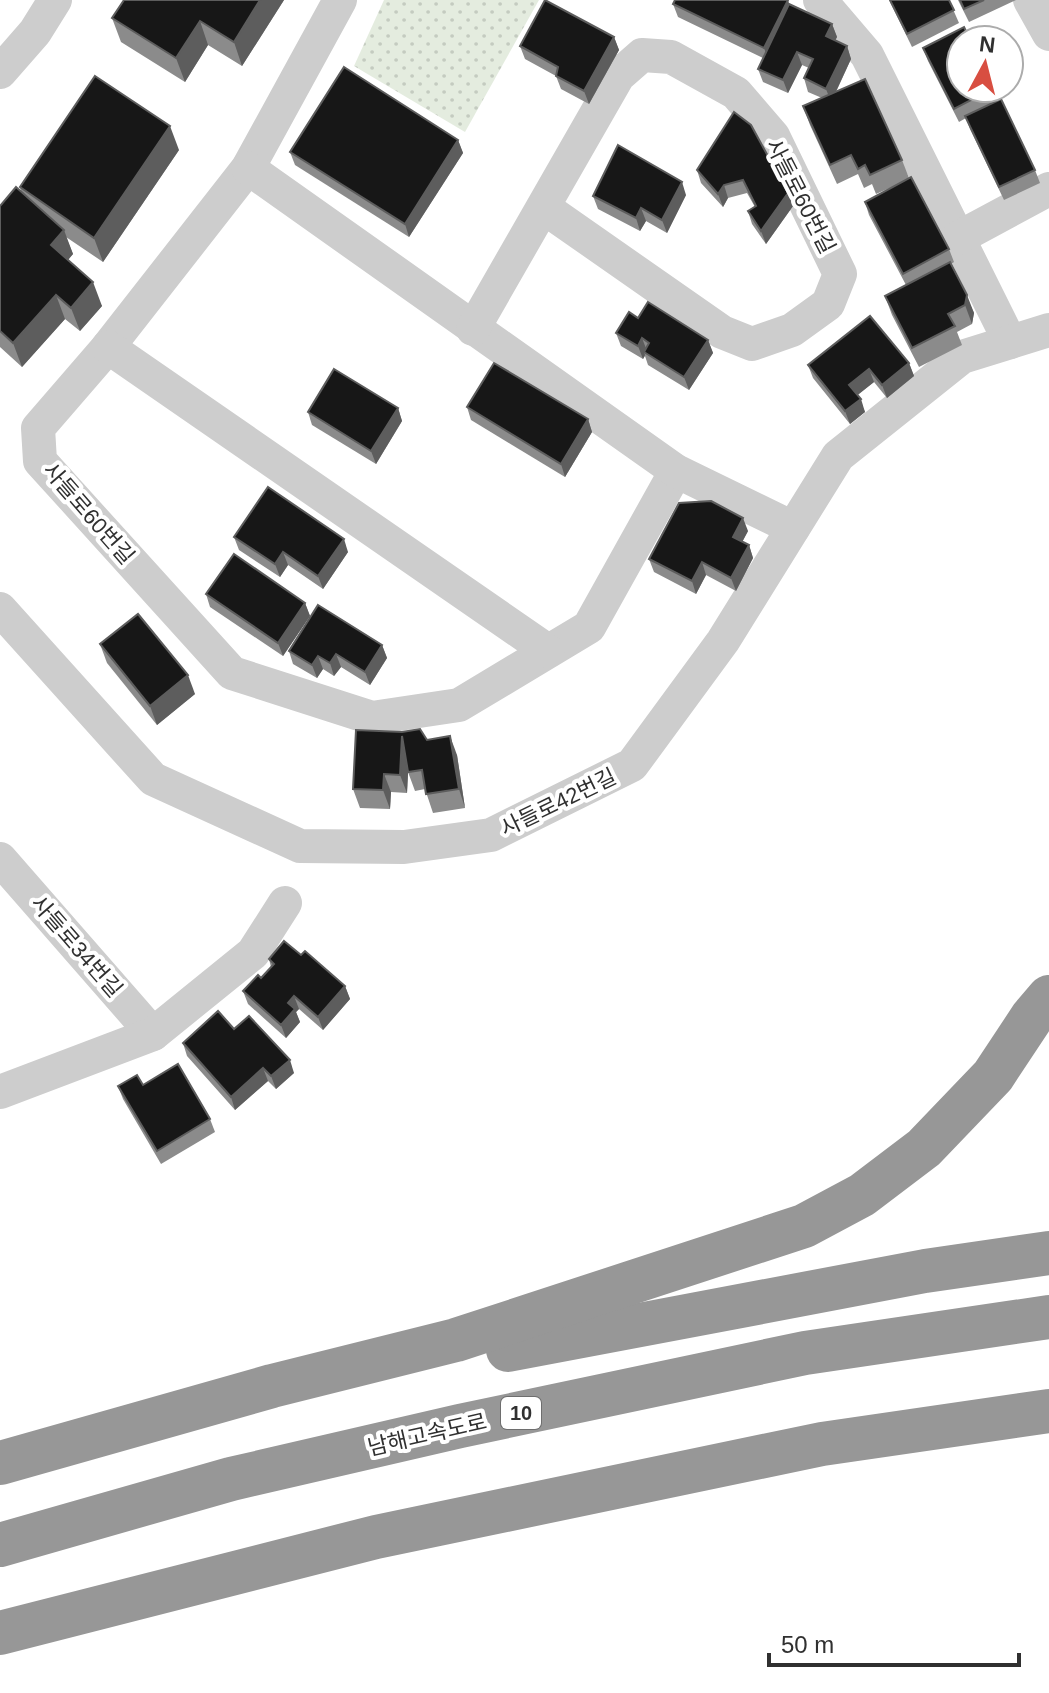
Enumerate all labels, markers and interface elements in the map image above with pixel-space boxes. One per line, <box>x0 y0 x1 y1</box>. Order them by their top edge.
north arrow <box>945 24 1025 104</box>
text: N <box>978 31 997 58</box>
street label: 사들로60번길 <box>761 135 840 258</box>
street label: 사들로60번길 <box>38 458 139 569</box>
street label: 사들로42번길 <box>496 764 620 841</box>
street label: 사들로34번길 <box>26 891 127 1002</box>
road number: 10 <box>501 1397 541 1429</box>
street label: 남해고속도로 <box>365 1409 489 1460</box>
scale bar <box>769 1617 1019 1667</box>
text: 50 m <box>781 1631 834 1658</box>

